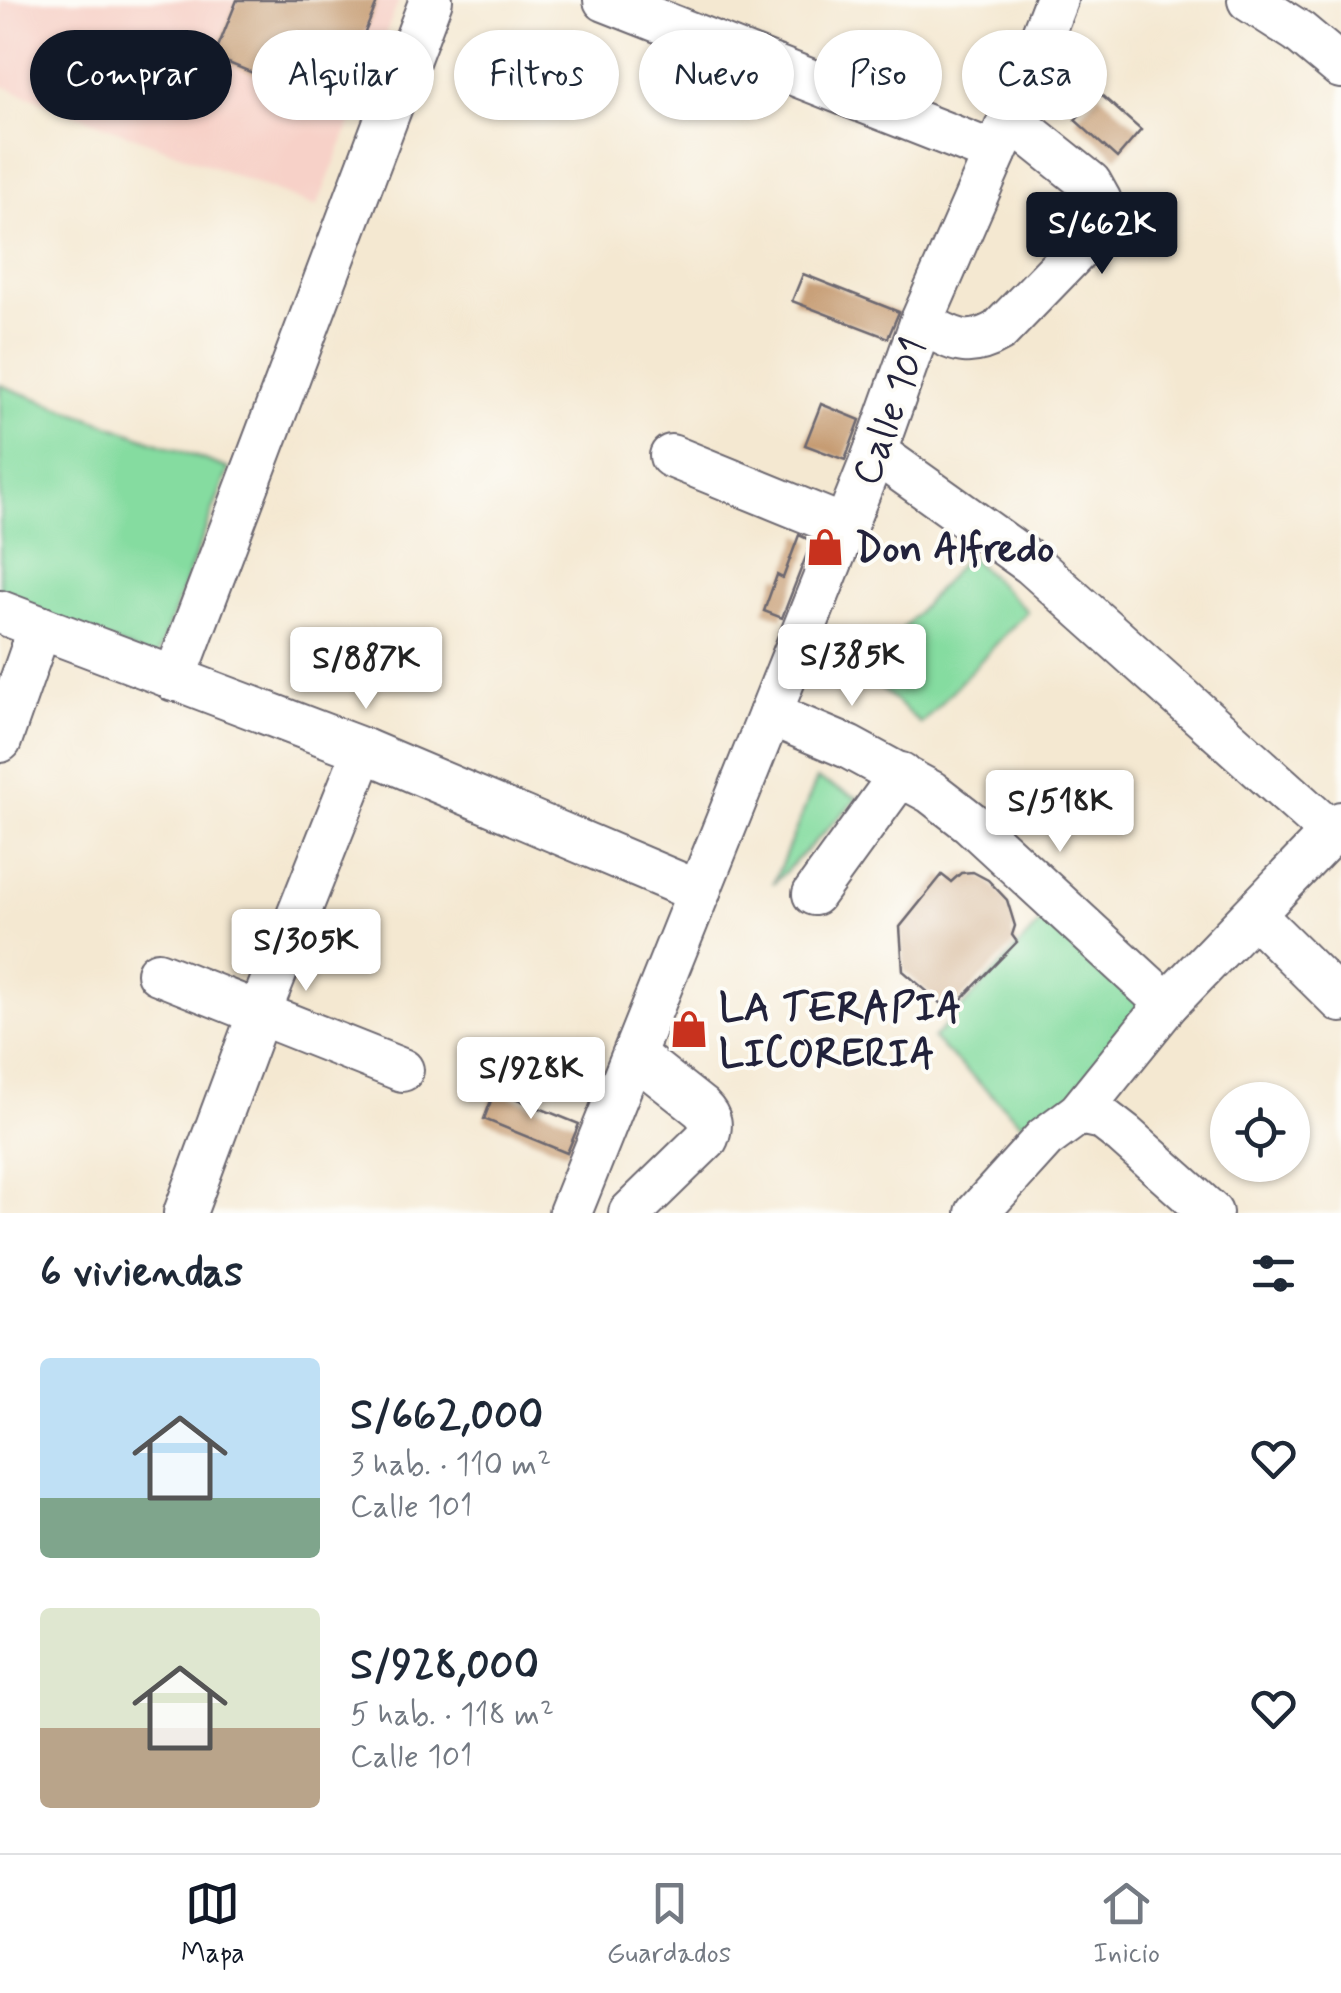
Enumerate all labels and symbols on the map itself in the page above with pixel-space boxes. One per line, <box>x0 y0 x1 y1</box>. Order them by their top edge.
pin: S/662K <box>1021 192 1183 277</box>
street label: Calle 101 <box>841 331 942 493</box>
place label: Don Alfredo <box>855 524 1054 576</box>
shop icon: Don Alfredo <box>804 526 846 568</box>
pin: S/385K <box>771 624 933 709</box>
pin: S/887K <box>285 627 447 712</box>
pin: S/518K <box>979 770 1141 855</box>
pin: S/305K <box>225 909 387 994</box>
place label: LA TERAPIA LICORERIA <box>719 983 961 1081</box>
shop icon: LA TERAPIA LICORERIA <box>668 1008 710 1050</box>
pin: S/928K <box>450 1037 612 1122</box>

